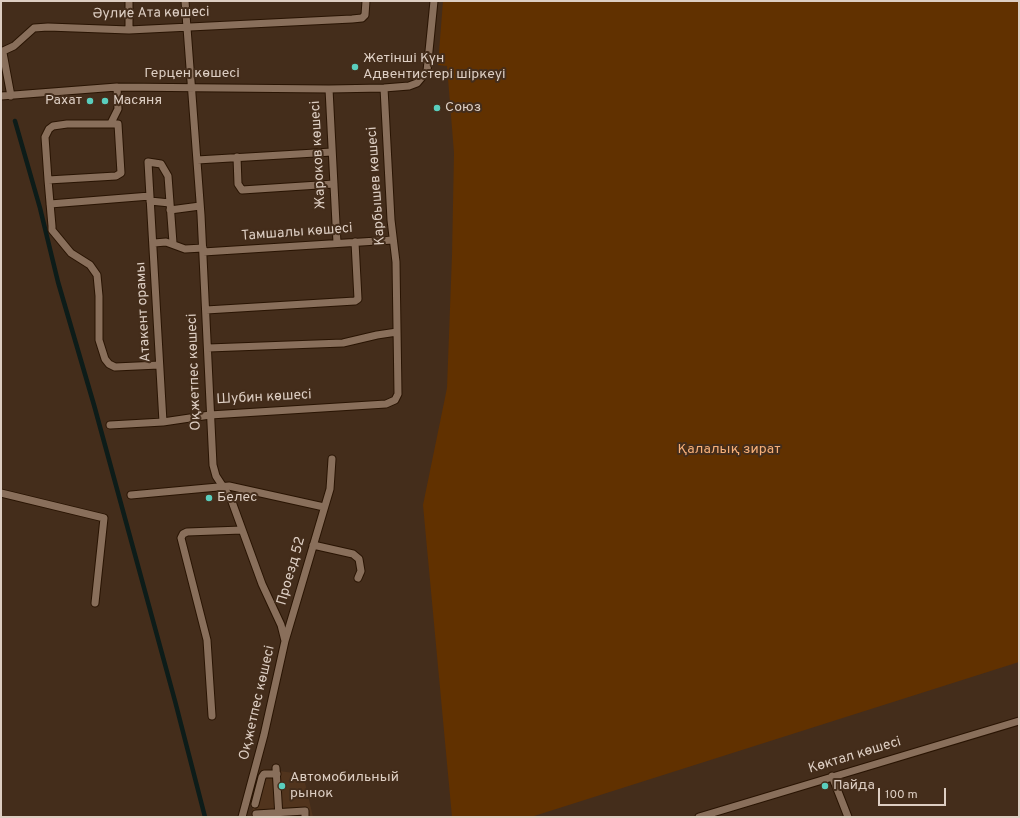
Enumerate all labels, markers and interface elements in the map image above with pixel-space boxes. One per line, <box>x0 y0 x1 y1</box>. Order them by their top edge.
street label: Әулие Ата көшесі <box>92 5 210 23</box>
place label: Жетінші Күн Адвентистері шіркеуі <box>363 51 506 84</box>
marker: Жетінші Күн Адвентистері шіркеуі <box>350 62 360 72</box>
street label: Герцен көшесі <box>144 66 240 82</box>
place label: Рахат <box>45 93 82 109</box>
place label: Масяня <box>113 93 162 109</box>
marker: Рахат <box>85 96 95 106</box>
marker: Масяня <box>100 96 110 106</box>
street label: Жароков көшесі <box>308 100 330 210</box>
place label: Союз <box>445 100 481 116</box>
marker: Союз <box>432 103 442 113</box>
street label: Карбышев көшесі <box>364 126 390 246</box>
street label: Тамшалы көшесі <box>241 221 353 245</box>
street label: Атакент орамы <box>133 261 155 363</box>
street label: Оқжетпес көшесі <box>185 313 205 431</box>
street label: Шубин көшесі <box>216 387 312 409</box>
park label: Қалалық зират <box>677 442 781 458</box>
place label: Белес <box>217 490 257 506</box>
marker: Белес <box>204 493 214 503</box>
street label: Проезд 52 <box>274 535 310 607</box>
street label: Оқжетпес көшесі <box>237 644 279 762</box>
street label: Көктал көшесі <box>807 734 903 778</box>
place label: Автомобильный рынок <box>290 770 399 802</box>
place label: Пайда <box>833 778 875 794</box>
scale bar <box>880 780 948 806</box>
marker: Автомобильный рынок <box>277 781 287 791</box>
marker: Пайда <box>820 781 830 791</box>
text: 100 m <box>885 787 918 803</box>

